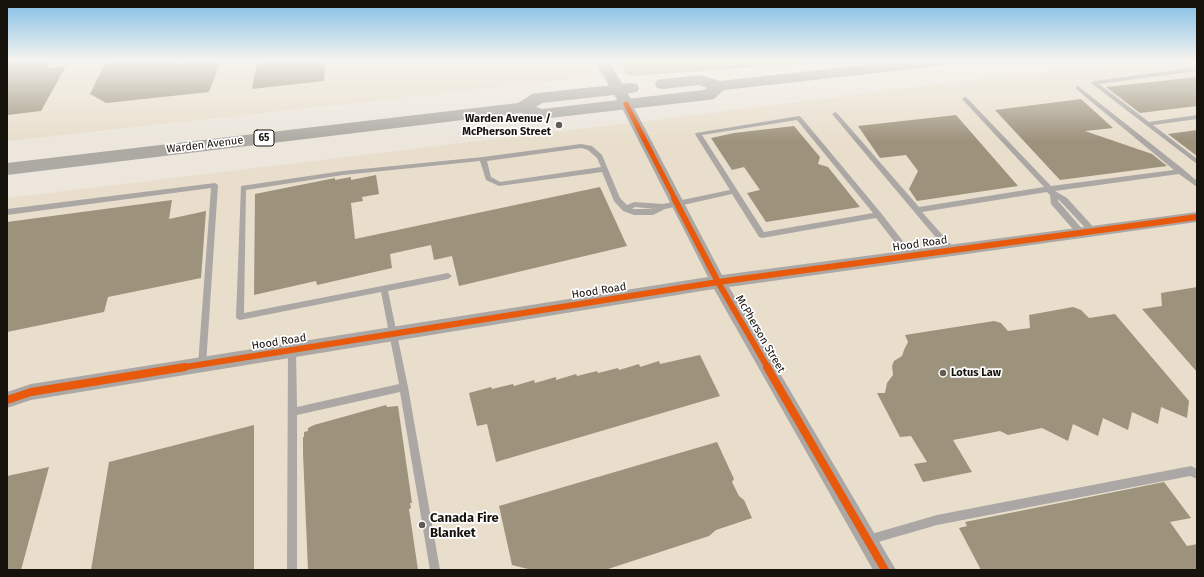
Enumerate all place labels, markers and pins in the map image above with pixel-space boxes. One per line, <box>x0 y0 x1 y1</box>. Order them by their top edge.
place label: Warden Avenue / McPherson Street <box>462 112 551 138</box>
marker: Warden Avenue / McPherson Street <box>554 120 564 130</box>
place label: Lotus Law <box>951 366 1001 380</box>
marker: Lotus Law <box>938 368 948 378</box>
place label: Canada Fire Blanket <box>430 510 499 541</box>
marker: Canada Fire Blanket <box>417 520 427 530</box>

